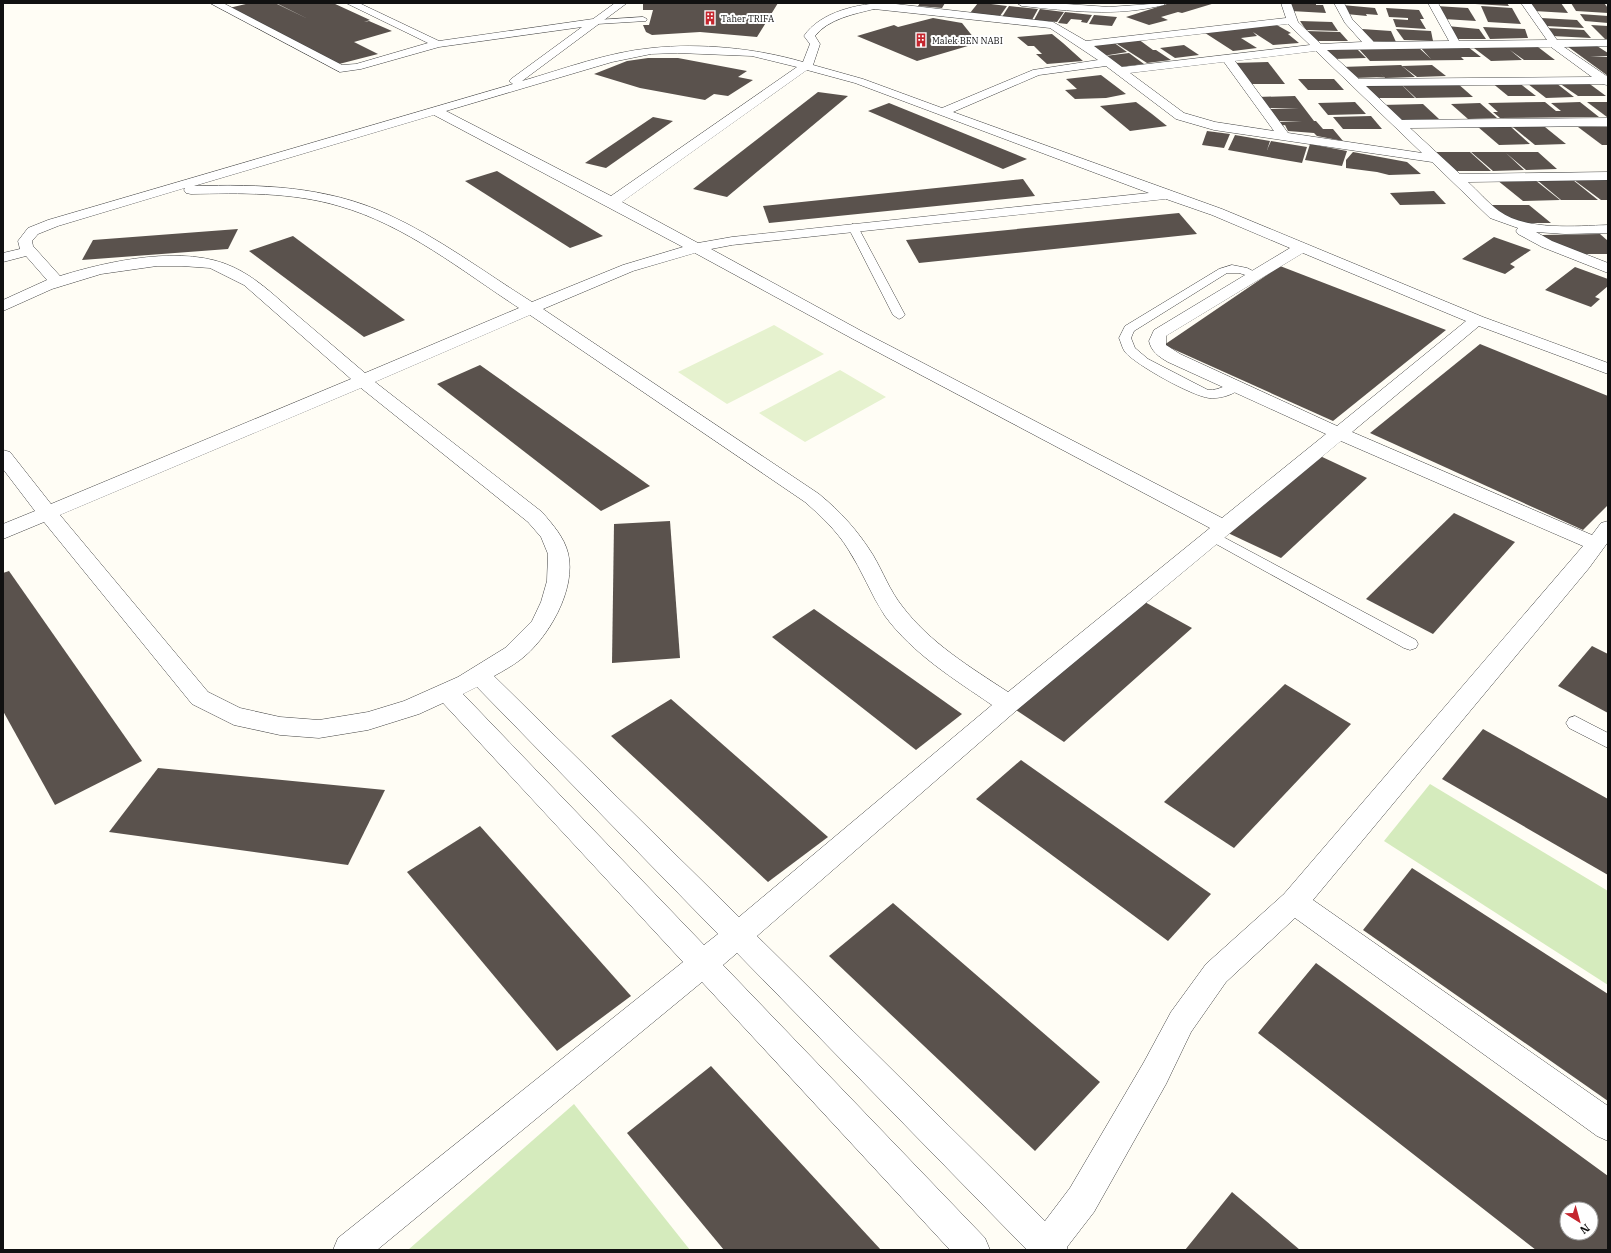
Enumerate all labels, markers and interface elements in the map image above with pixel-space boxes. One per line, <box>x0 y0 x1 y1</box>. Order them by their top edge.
building icon: Taher TRIFA <box>702 10 718 26</box>
place label: Taher TRIFA <box>721 13 775 24</box>
building icon: Malek BEN NABI <box>913 32 929 48</box>
place label: Malek BEN NABI <box>932 35 1003 46</box>
north arrow <box>1559 1201 1599 1241</box>
text: N <box>1577 1221 1593 1237</box>

